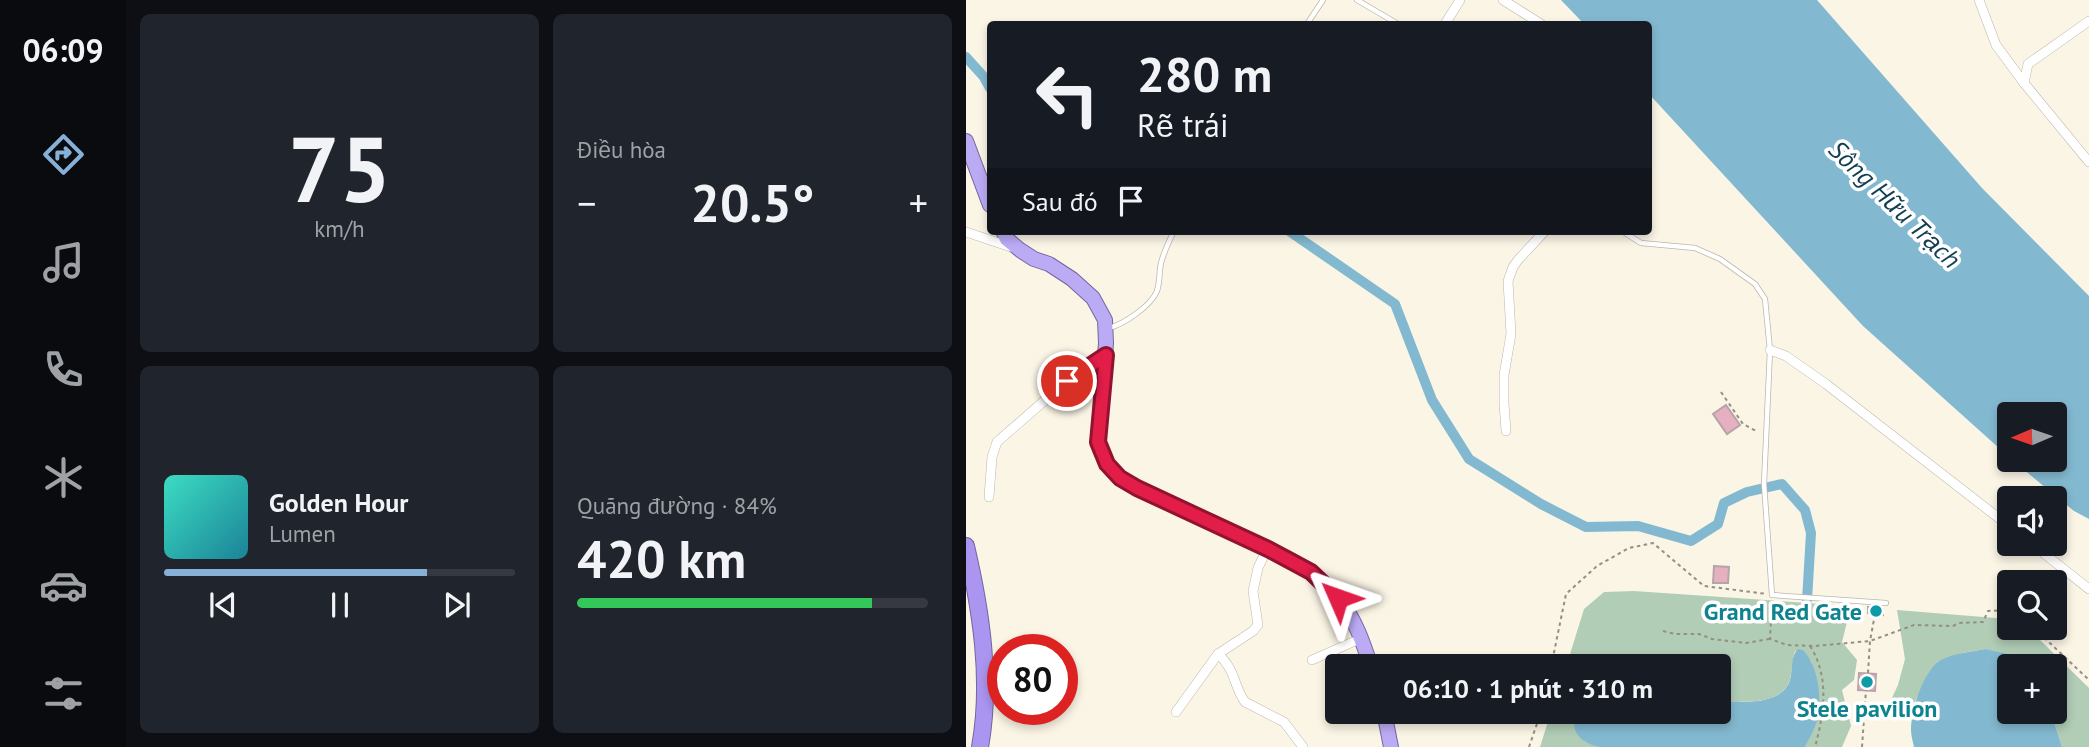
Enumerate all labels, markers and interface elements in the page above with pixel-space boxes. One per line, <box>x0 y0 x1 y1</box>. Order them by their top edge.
text: 06:09 <box>22 29 104 71</box>
text: 280 m <box>1137 42 1272 106</box>
icon: left <box>1022 49 1113 140</box>
text: Rẽ trái <box>1137 104 1229 146</box>
text: 75 <box>288 109 391 227</box>
icon: directions <box>39 130 88 179</box>
water label: Sông Hữu Trạch <box>1822 133 1968 275</box>
text: Điều hòa <box>577 135 666 164</box>
text: 20.5° <box>691 169 814 236</box>
text: − <box>577 178 596 227</box>
text: + <box>909 178 928 227</box>
icon: arrive <box>1112 182 1150 220</box>
text: Sau đó <box>1022 185 1098 218</box>
text: km/h <box>314 214 365 243</box>
icon: music <box>39 238 88 287</box>
icon: phone <box>39 345 88 394</box>
pin <box>1037 351 1097 411</box>
icon: arrive <box>1048 362 1086 400</box>
north arrow <box>1997 402 2067 472</box>
map controls <box>1997 402 2067 724</box>
icon: climate <box>39 453 88 502</box>
text: Golden Hour <box>269 486 408 519</box>
button: sound <box>1997 486 2067 556</box>
text: Quãng đường · 84% <box>577 491 777 520</box>
text: Lumen <box>269 519 336 548</box>
text: 420 km <box>577 525 746 592</box>
icon: car <box>39 561 88 610</box>
position arrow <box>1301 561 1375 635</box>
button: search <box>1997 570 2067 640</box>
icon: previous <box>204 586 242 624</box>
icon: pause <box>321 586 359 624</box>
icon: next <box>438 586 476 624</box>
place label: Grand Red Gate <box>1704 596 1862 627</box>
marker: Grand Red Gate <box>1868 603 1884 619</box>
speed limit sign: 80 <box>987 634 1078 725</box>
button: + <box>1997 654 2067 724</box>
icon: filters <box>39 669 88 718</box>
text: 06:10 · 1 phút · 310 m <box>1403 672 1653 705</box>
marker: Stele pavilion <box>1859 674 1875 690</box>
place label: Stele pavilion <box>1797 693 1937 724</box>

